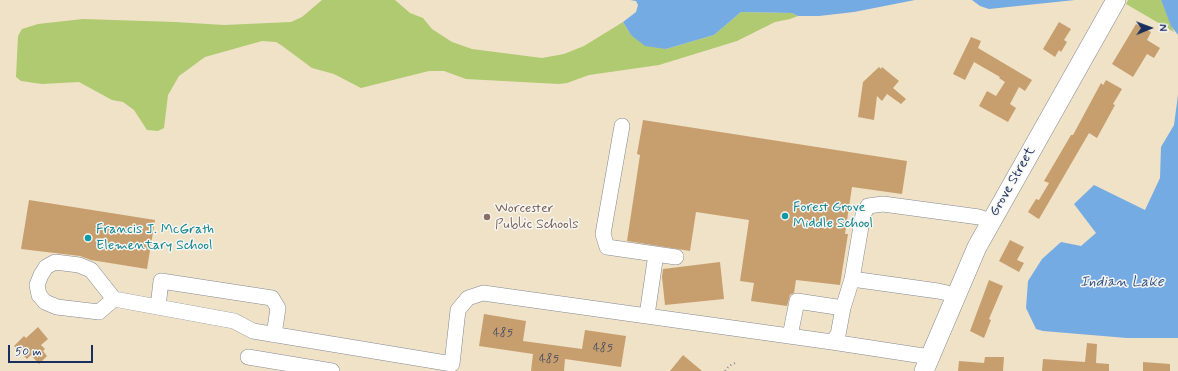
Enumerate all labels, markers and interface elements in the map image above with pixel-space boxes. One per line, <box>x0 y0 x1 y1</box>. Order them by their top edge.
north arrow <box>1130 8 1170 48</box>
text: N <box>1155 24 1169 32</box>
street label: Grove Street <box>986 144 1040 220</box>
place label: Forest Grove Middle School <box>793 200 873 232</box>
place label: Worcester Public Schools <box>495 201 578 234</box>
marker: Forest Grove Middle School <box>780 211 790 221</box>
marker: Worcester Public Schools <box>482 212 492 222</box>
place label: Francis J. McGrath Elementary School <box>96 222 214 254</box>
marker: Francis J. McGrath Elementary School <box>83 233 93 243</box>
water label: Indian Lake <box>1080 274 1164 292</box>
house number: 485 <box>493 326 513 340</box>
scale bar <box>10 337 95 363</box>
house number: 485 <box>593 341 613 355</box>
text: 50 m <box>15 344 42 360</box>
house number: 485 <box>539 352 559 366</box>

